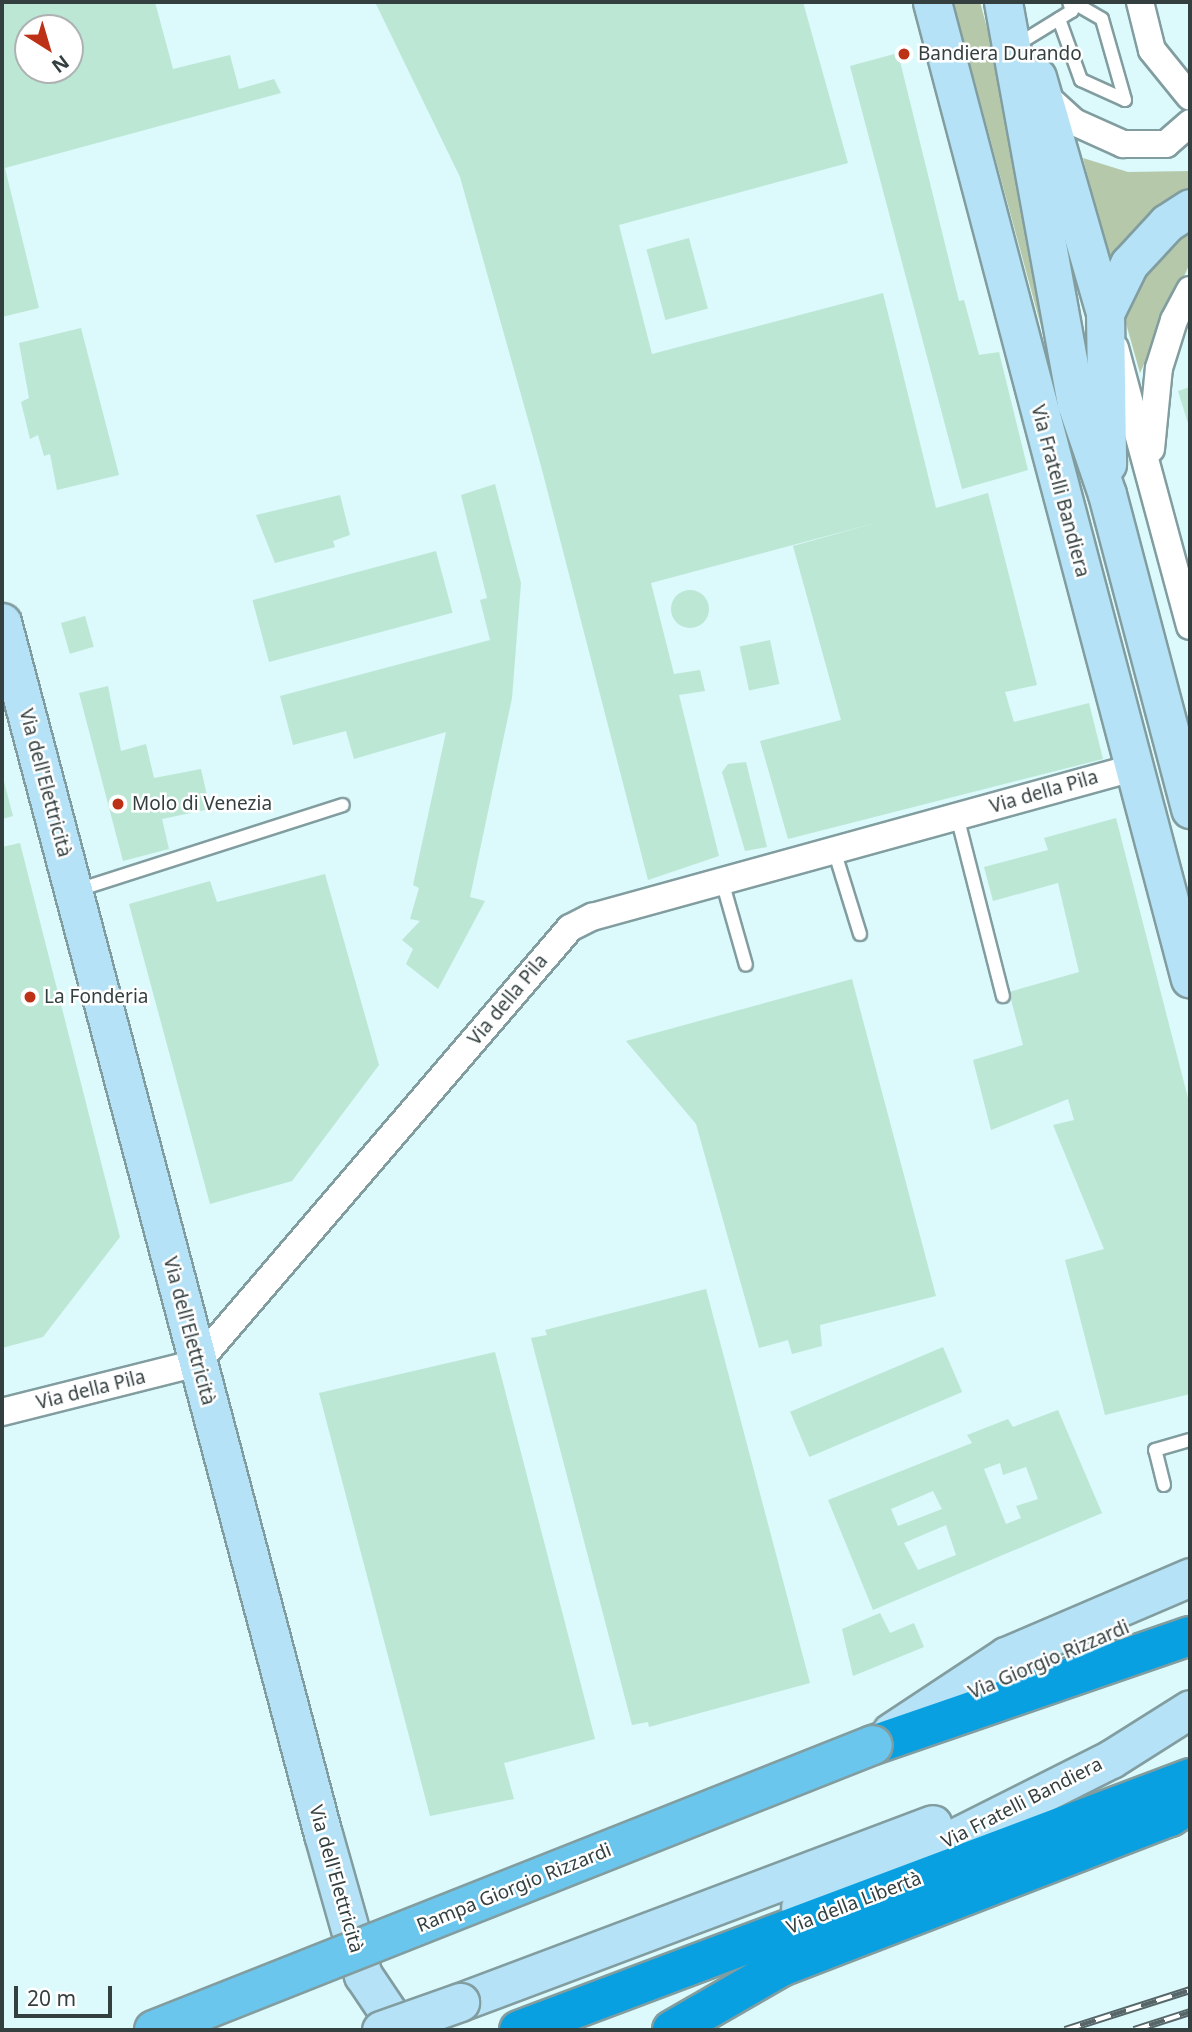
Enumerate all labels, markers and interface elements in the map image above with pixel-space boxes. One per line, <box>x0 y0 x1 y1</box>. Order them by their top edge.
north arrow <box>14 14 84 84</box>
place label: Bandiera Durando <box>918 43 1082 65</box>
marker: Bandiera Durando <box>896 46 912 62</box>
text: N <box>46 49 74 79</box>
street label: Via Fratelli Bandiera <box>1026 402 1094 580</box>
street label: Via dell'Elettricità <box>14 706 76 860</box>
street label: Via della Pila <box>987 766 1101 818</box>
place label: Molo di Venezia <box>132 793 272 815</box>
marker: Molo di Venezia <box>110 796 126 812</box>
street label: Via della Pila <box>463 950 553 1050</box>
place label: La Fonderia <box>44 986 148 1008</box>
marker: La Fonderia <box>22 989 38 1005</box>
street label: Via dell'Elettricità <box>158 1254 220 1408</box>
street label: Via della Pila <box>34 1365 148 1415</box>
street label: Via Giorgio Rizzardi <box>965 1616 1133 1704</box>
street label: Via Fratelli Bandiera <box>938 1753 1106 1853</box>
street label: Via dell'Elettricità <box>304 1803 368 1955</box>
street label: Rampa Giorgio Rizzardi <box>413 1839 615 1937</box>
street label: Via della Libertà <box>783 1867 925 1939</box>
scale bar <box>18 1972 116 2016</box>
text: 20 m <box>27 1984 76 2012</box>

